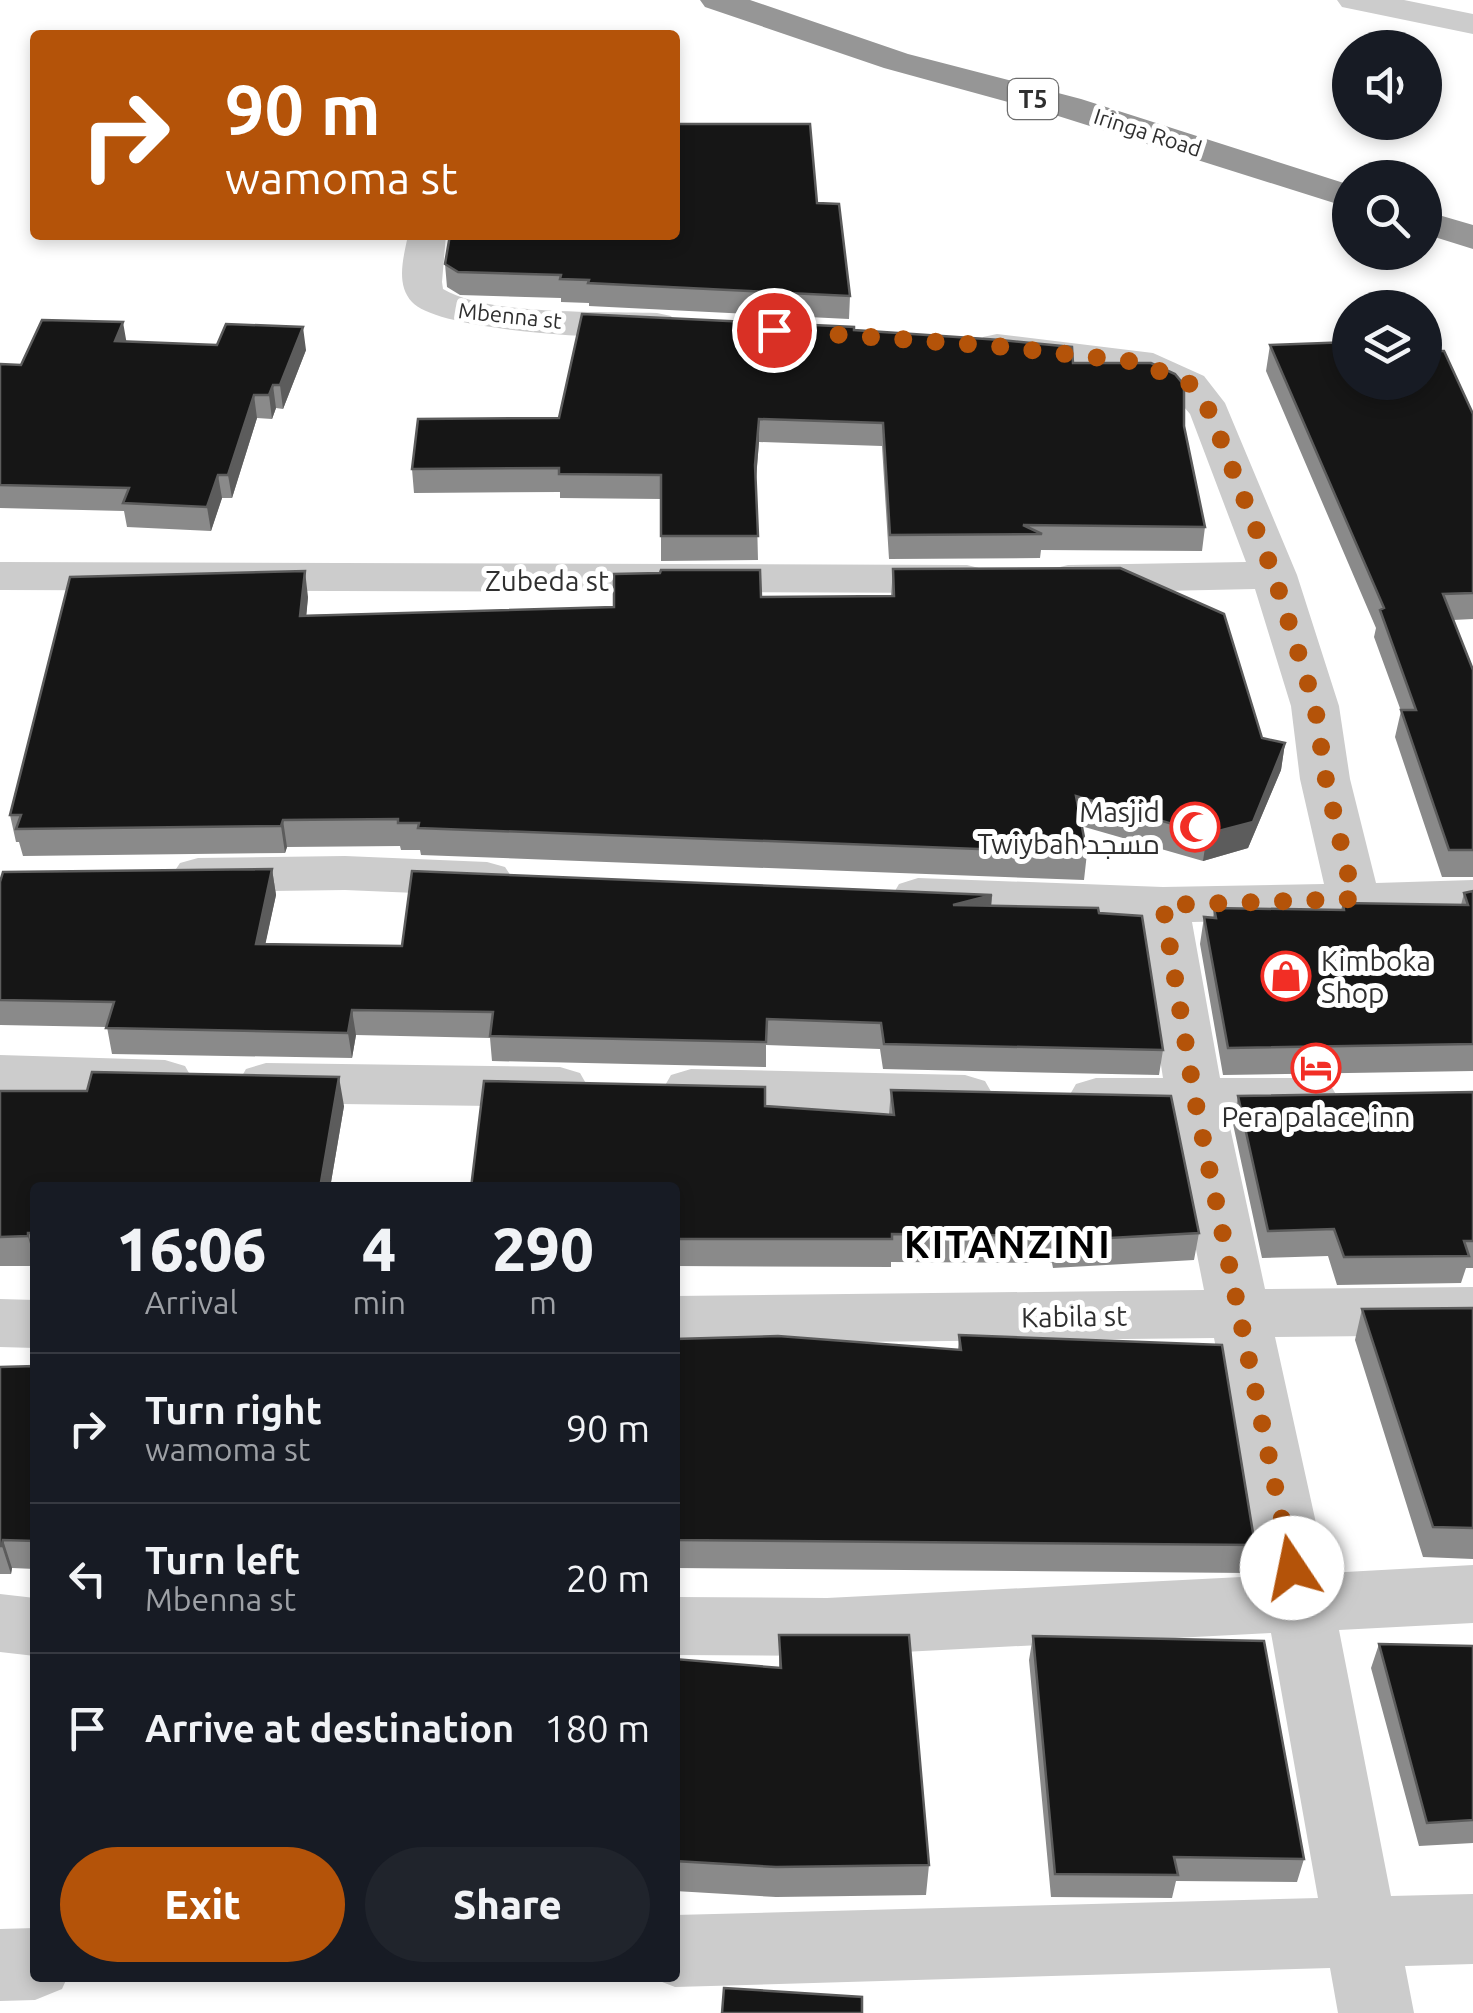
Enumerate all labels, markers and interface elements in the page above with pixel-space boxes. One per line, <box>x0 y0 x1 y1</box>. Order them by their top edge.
map controls <box>1332 30 1442 400</box>
button: sound <box>1332 30 1442 140</box>
icon: right <box>60 70 190 200</box>
text: 90 m <box>225 70 381 148</box>
road number: T5 <box>1008 79 1058 119</box>
street label: Iringa Road <box>1091 103 1205 161</box>
text: wamoma st <box>225 152 458 203</box>
button: search <box>1332 160 1442 270</box>
pin <box>732 288 817 373</box>
button: layers <box>1332 290 1442 400</box>
street label: Mbenna st <box>457 297 563 333</box>
icon: arrive <box>747 303 802 358</box>
street label: Zubeda st <box>485 565 609 596</box>
place label: Masjid Twiybah مسجد <box>977 796 1160 859</box>
mosque icon: Masjid Twiybah مسجد <box>1169 801 1221 853</box>
place label: Kimboka Shop <box>1321 945 1431 1008</box>
shop icon: Kimboka Shop <box>1260 950 1312 1002</box>
hotel icon: Pera palace inn <box>1290 1042 1342 1094</box>
place label: Pera palace inn <box>1221 1101 1411 1132</box>
text: 16:06 <box>116 1215 266 1282</box>
text: 4 <box>362 1215 396 1282</box>
text: 290 <box>492 1215 594 1282</box>
district label: KITANZINI <box>904 1223 1112 1265</box>
text: Arrival <box>145 1284 238 1320</box>
text: min <box>352 1284 406 1320</box>
text: m <box>529 1284 557 1320</box>
street label: Kabila st <box>1021 1300 1127 1332</box>
text: Turn right <box>145 1389 322 1431</box>
icon: right <box>60 1401 115 1456</box>
text: 90 m <box>566 1407 650 1449</box>
text: wamoma st <box>145 1431 310 1467</box>
position arrow <box>1240 1516 1344 1620</box>
text: Turn left <box>145 1539 300 1581</box>
icon: left <box>60 1551 115 1606</box>
text: 20 m <box>566 1557 650 1599</box>
text: Mbenna st <box>145 1581 296 1617</box>
icon: arrive <box>60 1701 115 1756</box>
text: Arrive at destination <box>145 1707 514 1749</box>
text: 180 m <box>544 1707 650 1749</box>
button: Exit <box>60 1847 345 1962</box>
button: Share <box>365 1847 650 1962</box>

